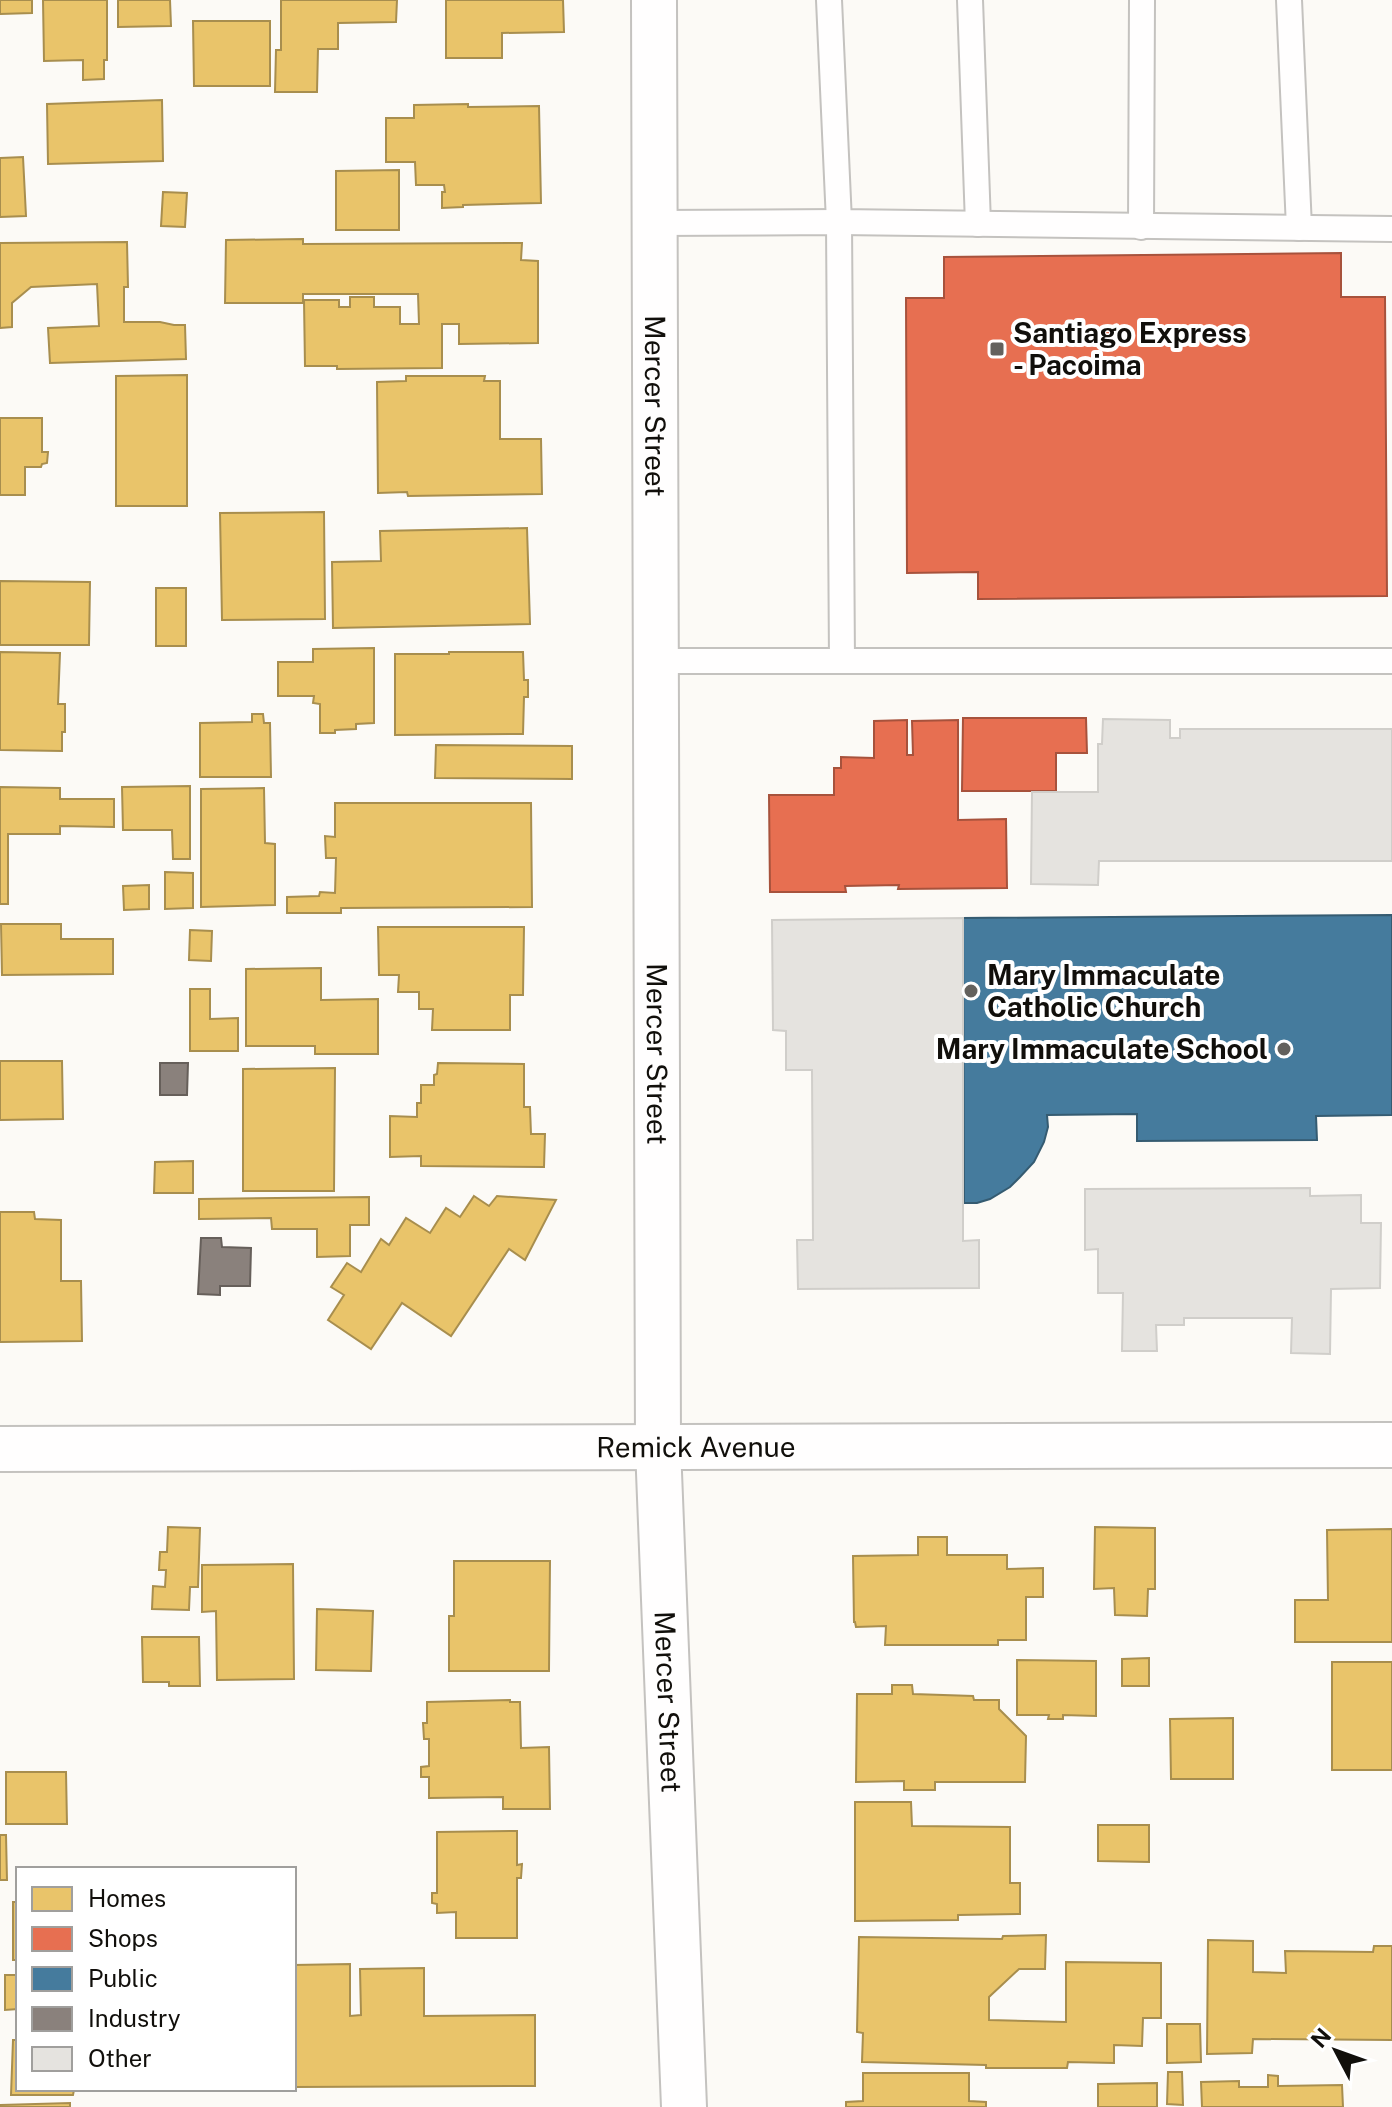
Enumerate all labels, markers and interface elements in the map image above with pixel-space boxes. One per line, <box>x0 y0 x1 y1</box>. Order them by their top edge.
street label: Mercer Street <box>639 315 672 497</box>
place label: Santiago Express - Pacoima <box>1013 316 1247 381</box>
marker: Santiago Express - Pacoima <box>988 340 1006 358</box>
place label: Mary Immaculate Catholic Church <box>987 958 1221 1023</box>
street label: Mercer Street <box>641 963 674 1145</box>
marker: Mary Immaculate Catholic Church <box>962 982 980 1000</box>
place label: Mary Immaculate School <box>936 1032 1268 1065</box>
marker: Mary Immaculate School <box>1275 1040 1293 1058</box>
street label: Remick Avenue <box>596 1430 796 1463</box>
street label: Mercer Street <box>648 1610 689 1793</box>
legend <box>16 1867 296 2091</box>
text: Homes <box>88 1884 166 1912</box>
text: Shops <box>88 1924 158 1952</box>
text: Public <box>88 1964 158 1992</box>
text: Industry <box>88 2004 181 2032</box>
north arrow <box>1296 2011 1376 2091</box>
text: N <box>1305 2023 1336 2053</box>
text: Other <box>88 2044 152 2072</box>

